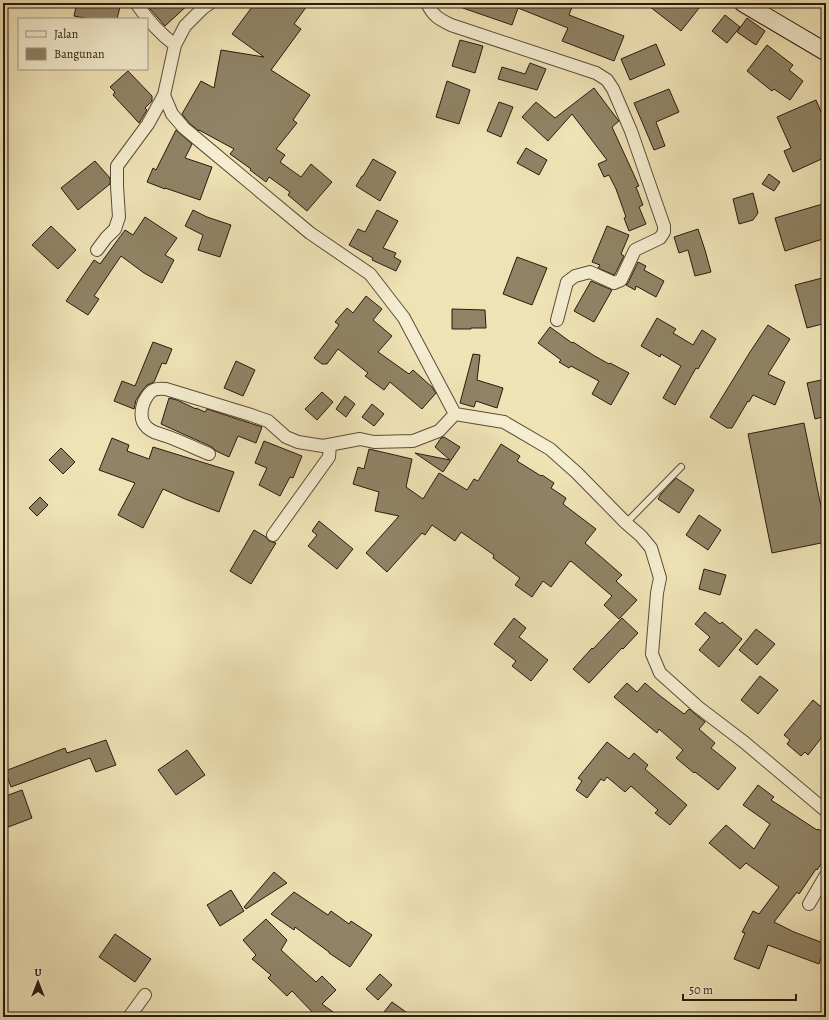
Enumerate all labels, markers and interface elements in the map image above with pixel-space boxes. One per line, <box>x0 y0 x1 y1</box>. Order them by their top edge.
legend <box>18 18 148 70</box>
text: Jalan <box>54 26 79 42</box>
text: Bangunan <box>54 46 105 62</box>
north arrow <box>18 962 58 1002</box>
text: U <box>34 965 42 980</box>
scale bar <box>683 976 796 1002</box>
text: 50 m <box>689 982 713 998</box>

